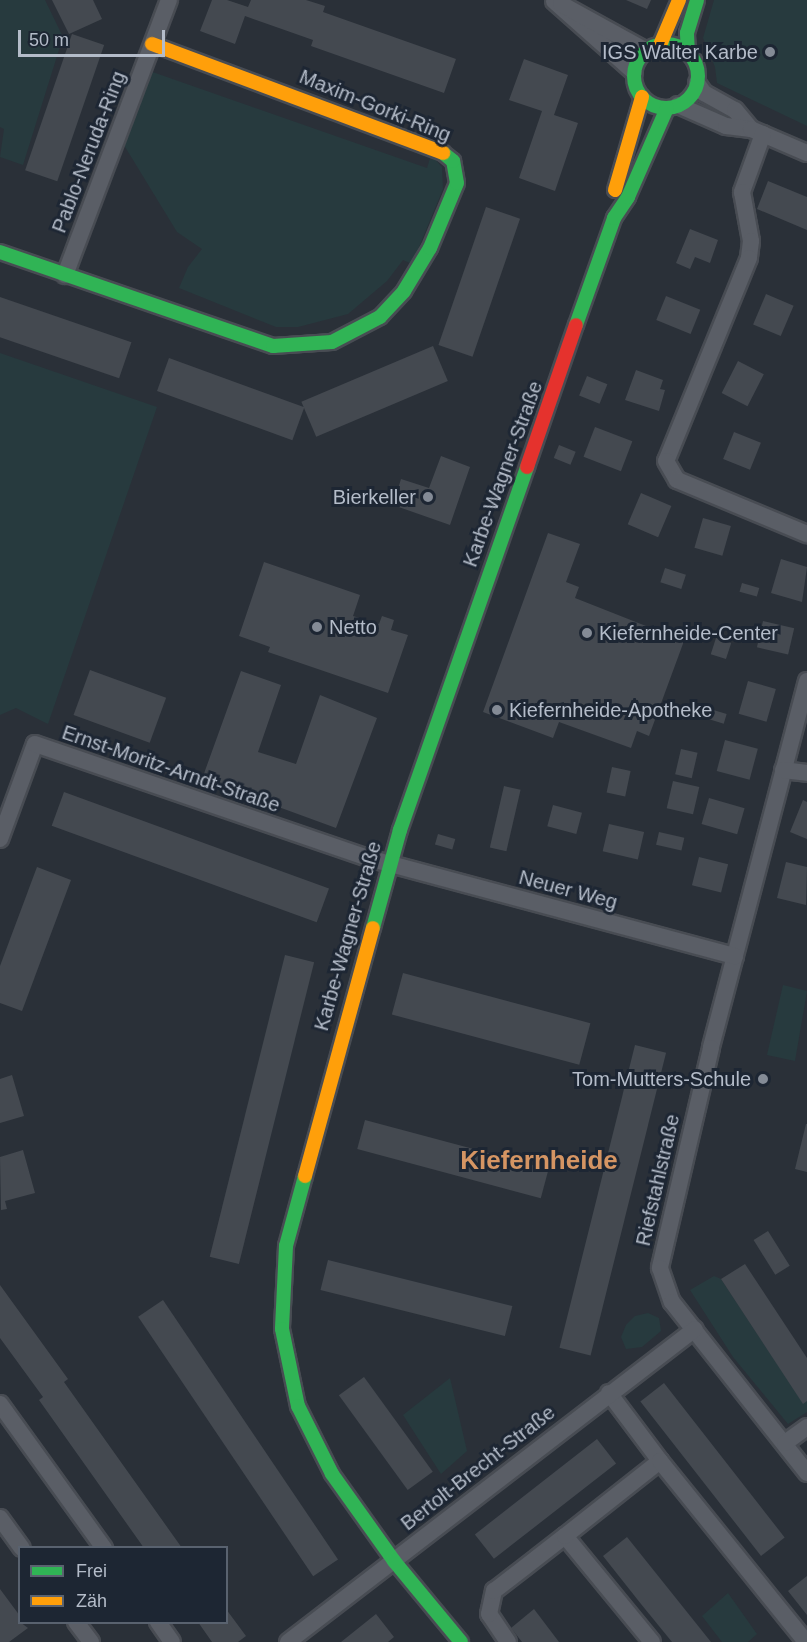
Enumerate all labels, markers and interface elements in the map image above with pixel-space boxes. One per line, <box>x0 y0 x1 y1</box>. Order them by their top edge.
scale bar <box>21 18 168 56</box>
text: 50 m <box>29 30 69 50</box>
place label: IGS Walter Karbe <box>602 40 758 64</box>
marker: IGS Walter Karbe <box>763 45 777 59</box>
street label: Maxim-Gorki-Ring <box>296 65 454 147</box>
street label: Pablo-Neruda-Ring <box>47 68 131 236</box>
street label: Karbe-Wagner-Straße <box>458 378 548 570</box>
place label: Bierkeller <box>333 485 416 509</box>
marker: Bierkeller <box>421 490 435 504</box>
place label: Netto <box>329 615 377 639</box>
marker: Netto <box>310 620 324 634</box>
place label: Kiefernheide-Center <box>599 621 778 645</box>
marker: Kiefernheide-Center <box>580 626 594 640</box>
place label: Kiefernheide-Apotheke <box>509 698 712 722</box>
marker: Kiefernheide-Apotheke <box>490 703 504 717</box>
street label: Ernst-Moritz-Arndt-Straße <box>59 720 283 818</box>
street label: Karbe-Wagner-Straße <box>309 838 387 1034</box>
street label: Neuer Weg <box>516 865 620 915</box>
place label: Tom-Mutters-Schule <box>572 1067 751 1091</box>
marker: Tom-Mutters-Schule <box>756 1072 770 1086</box>
street label: Riefstahlstraße <box>631 1112 685 1248</box>
district label: Kiefernheide <box>460 1145 618 1177</box>
street label: Bertolt-Brecht-Straße <box>396 1400 560 1536</box>
legend <box>18 1546 228 1624</box>
text: Frei <box>76 1561 107 1581</box>
text: Zäh <box>76 1591 107 1611</box>

